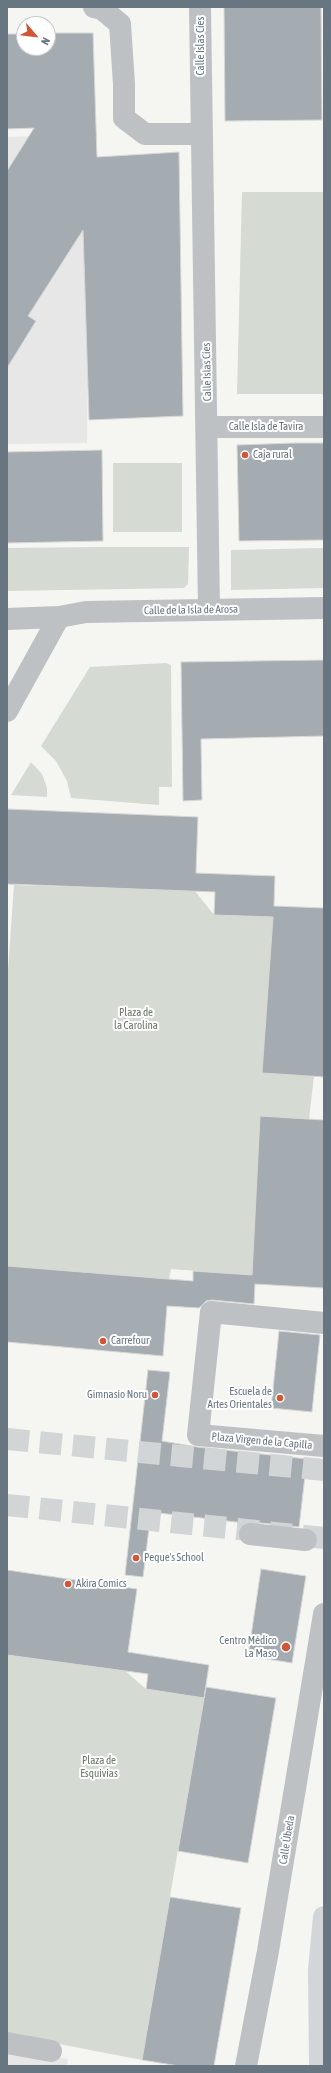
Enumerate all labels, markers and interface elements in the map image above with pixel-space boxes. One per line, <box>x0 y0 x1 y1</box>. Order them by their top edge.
north arrow <box>16 16 56 56</box>
street label: Calle Islas Cíes <box>194 17 208 75</box>
text: N <box>39 35 53 47</box>
street label: Calle Islas Cíes <box>200 343 214 401</box>
street label: Calle Isla de Tavira <box>229 420 303 434</box>
place label: Caja rural <box>253 448 292 462</box>
marker: Caja rural <box>240 450 250 460</box>
street label: Calle de la Isla de Arosa <box>144 603 238 617</box>
park label: Plaza de la Carolina <box>114 1006 158 1032</box>
place label: Carrefour <box>111 1334 149 1348</box>
marker: Carrefour <box>98 1336 108 1346</box>
place label: Escuela de Artes Orientales <box>208 1385 272 1411</box>
place label: Gimnasio Noru <box>87 1388 147 1402</box>
marker: Gimnasio Noru <box>150 1390 160 1400</box>
marker: Escuela de Artes Orientales <box>275 1393 285 1403</box>
street label: Plaza Virgen de la Capilla <box>211 1430 313 1452</box>
place label: Peque's School <box>144 1551 204 1565</box>
marker: Peque's School <box>131 1553 141 1563</box>
place label: Akira Comics <box>76 1577 127 1591</box>
marker: Akira Comics <box>63 1579 73 1589</box>
place label: Centro Médico La Maso <box>219 1634 277 1660</box>
marker: Centro Médico La Maso <box>280 1641 292 1653</box>
park label: Plaza de Esquivias <box>80 1754 118 1780</box>
street label: Calle Úbeda <box>277 1815 297 1865</box>

